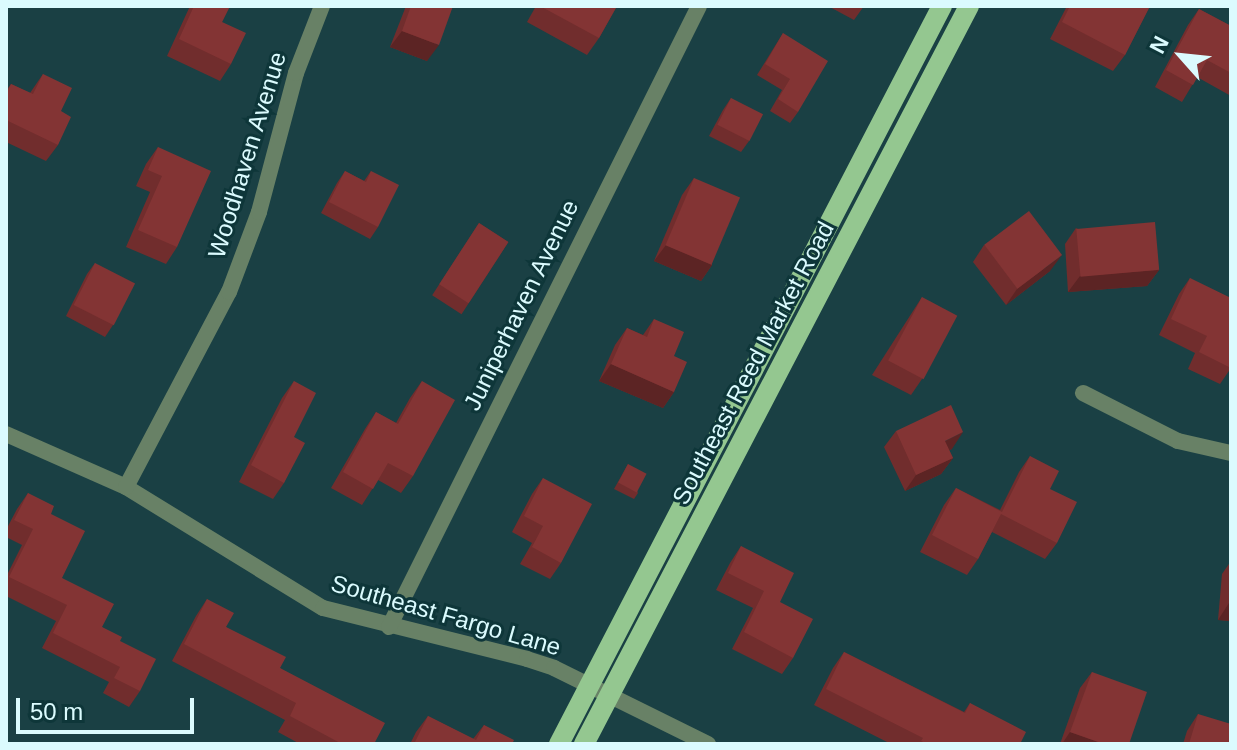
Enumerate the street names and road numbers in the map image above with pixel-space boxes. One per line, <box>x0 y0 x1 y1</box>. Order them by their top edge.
street label: Woodhaven Avenue <box>202 48 292 262</box>
street label: Juniperhaven Avenue <box>457 195 585 415</box>
street label: Southeast Reed Market Road <box>666 217 840 509</box>
street label: Southeast Fargo Lane <box>328 568 564 662</box>

